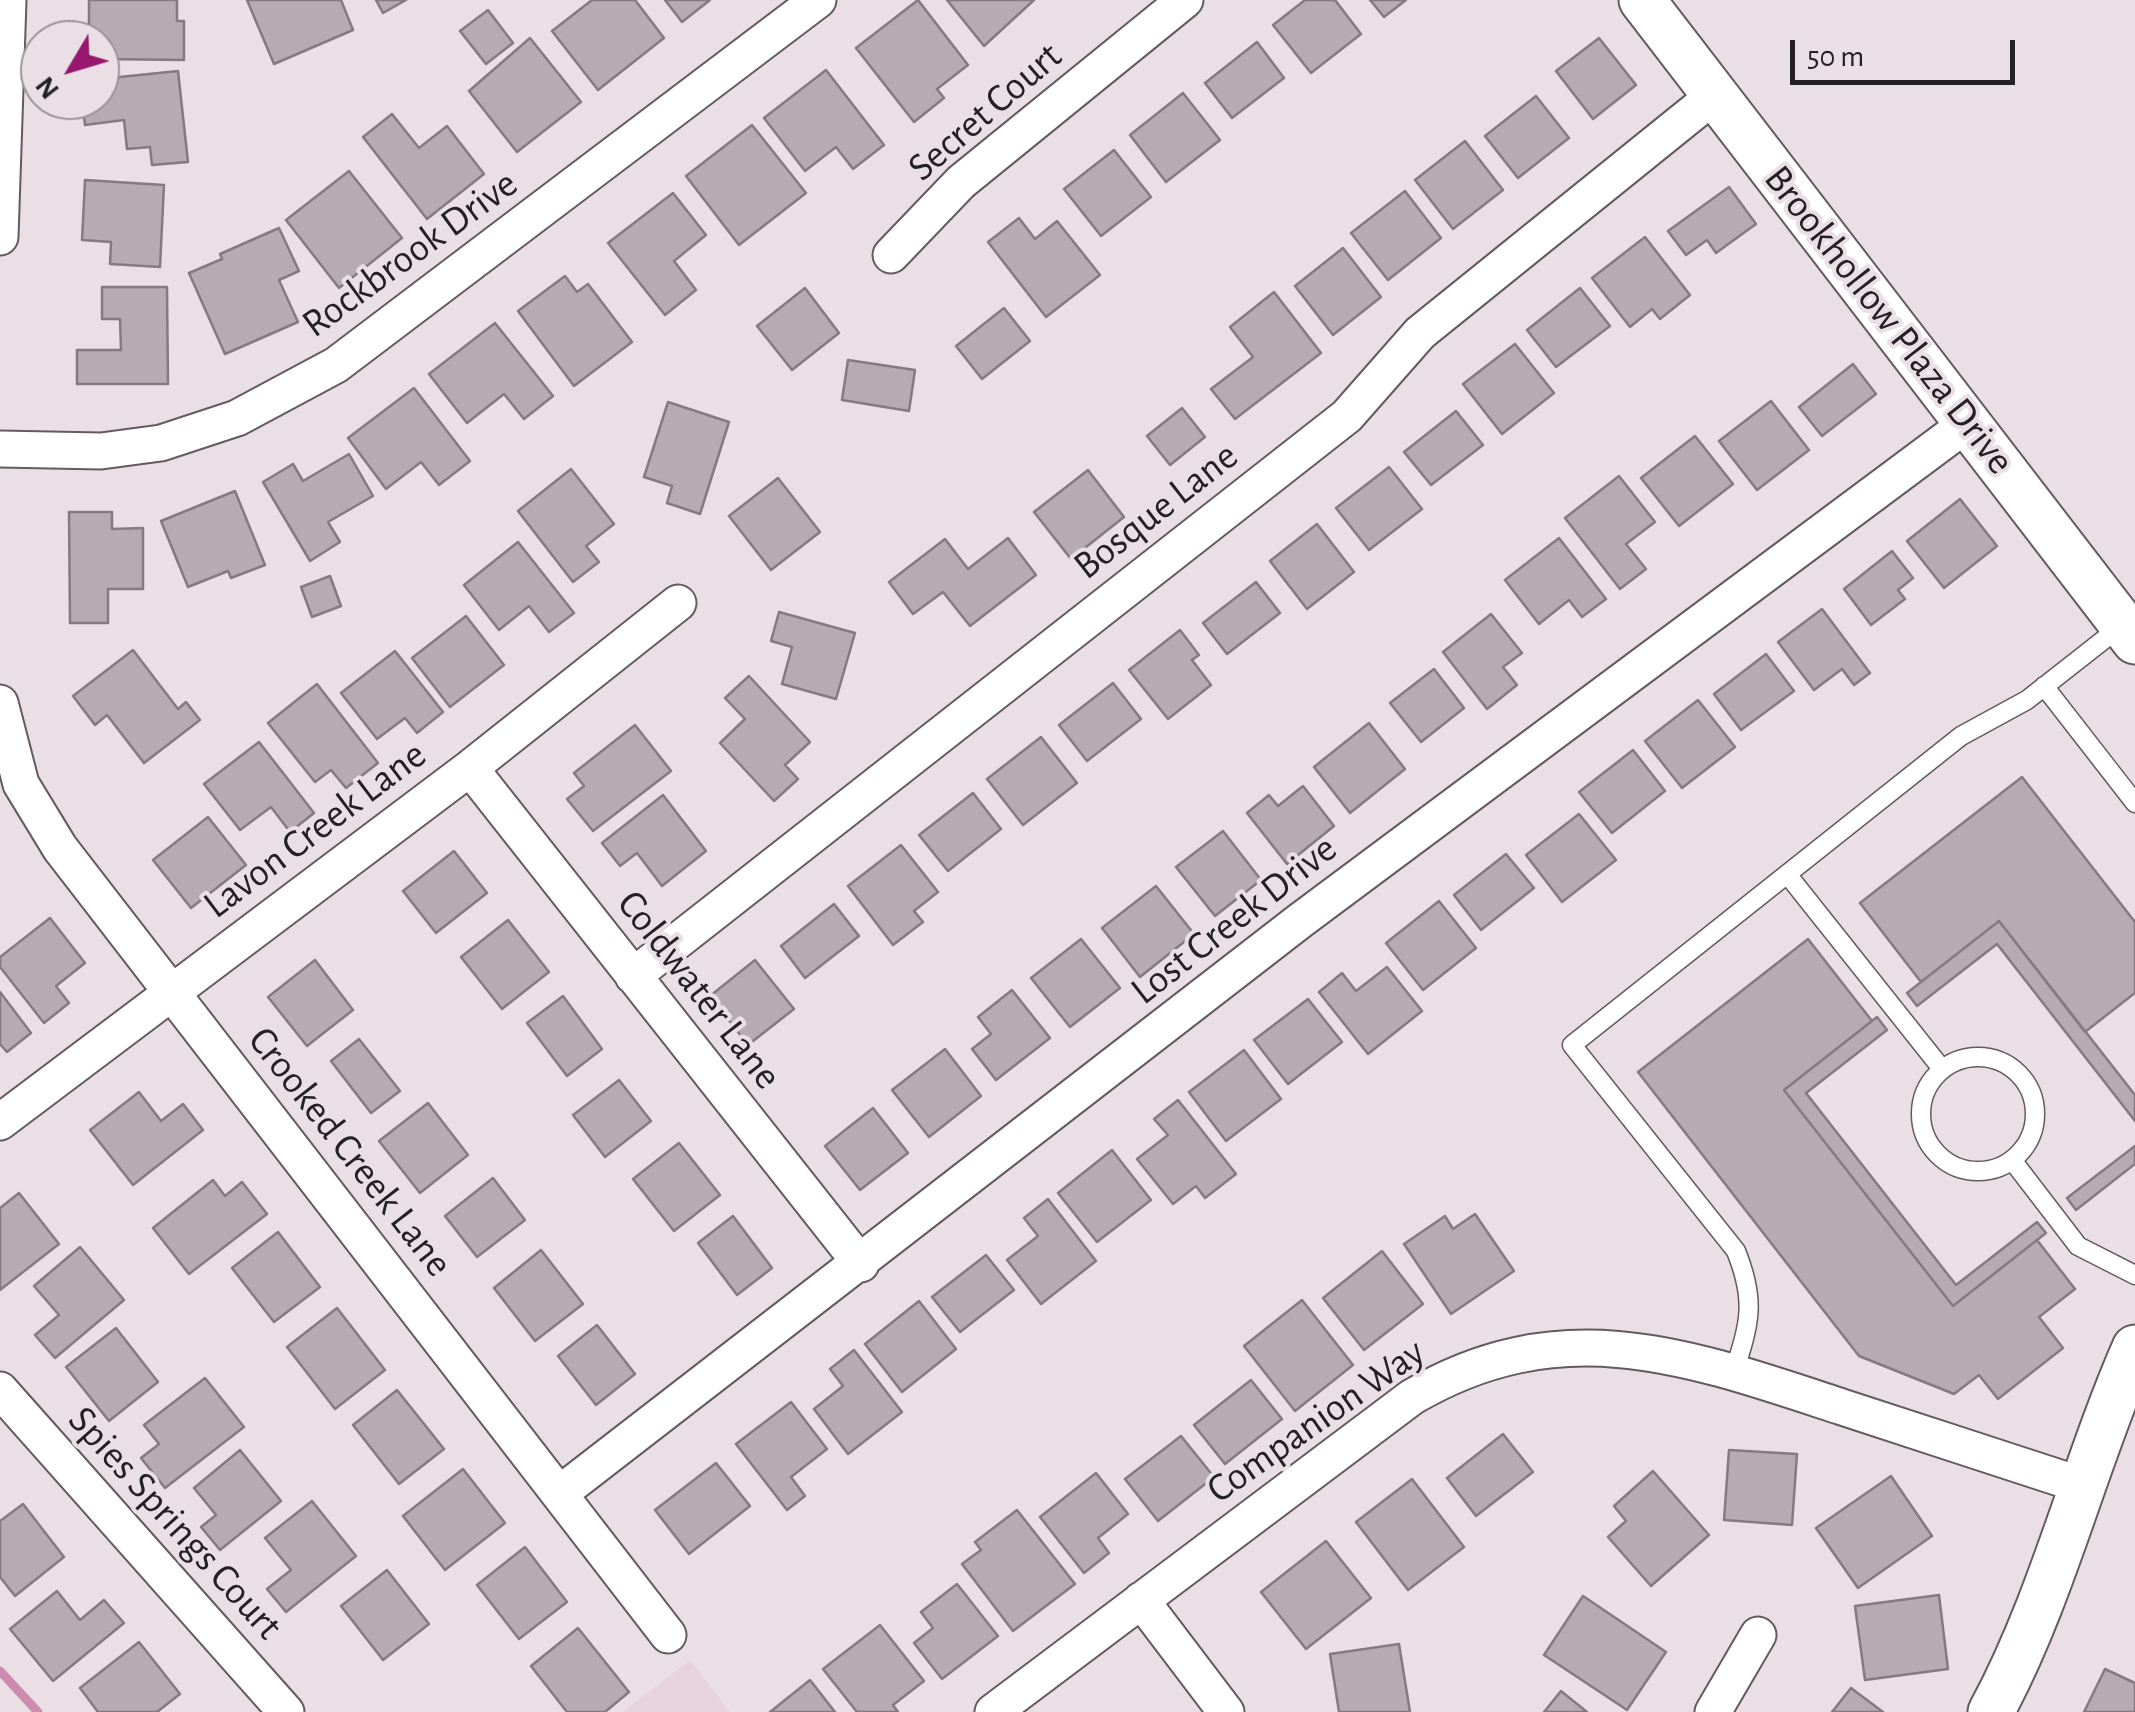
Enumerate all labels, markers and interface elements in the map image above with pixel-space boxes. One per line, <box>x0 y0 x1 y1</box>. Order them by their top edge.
north arrow <box>20 20 120 120</box>
scale bar <box>1795 20 2020 82</box>
street label: Secret Court <box>898 32 1072 192</box>
text: 50 m <box>1807 42 1864 72</box>
text: N <box>31 71 65 104</box>
street label: Brookhollow Plaza Drive <box>1754 156 2024 484</box>
street label: Rockbrook Drive <box>293 160 527 348</box>
street label: Bosque Lane <box>1064 432 1248 590</box>
street label: Lavon Creek Lane <box>194 731 436 929</box>
street label: Lost Creek Drive <box>1122 825 1346 1015</box>
street label: Coldwater Lane <box>607 881 791 1099</box>
street label: Crooked Creek Lane <box>238 1017 462 1287</box>
street label: Companion Way <box>1198 1328 1434 1514</box>
street label: Spies Springs Court <box>58 1397 292 1649</box>

